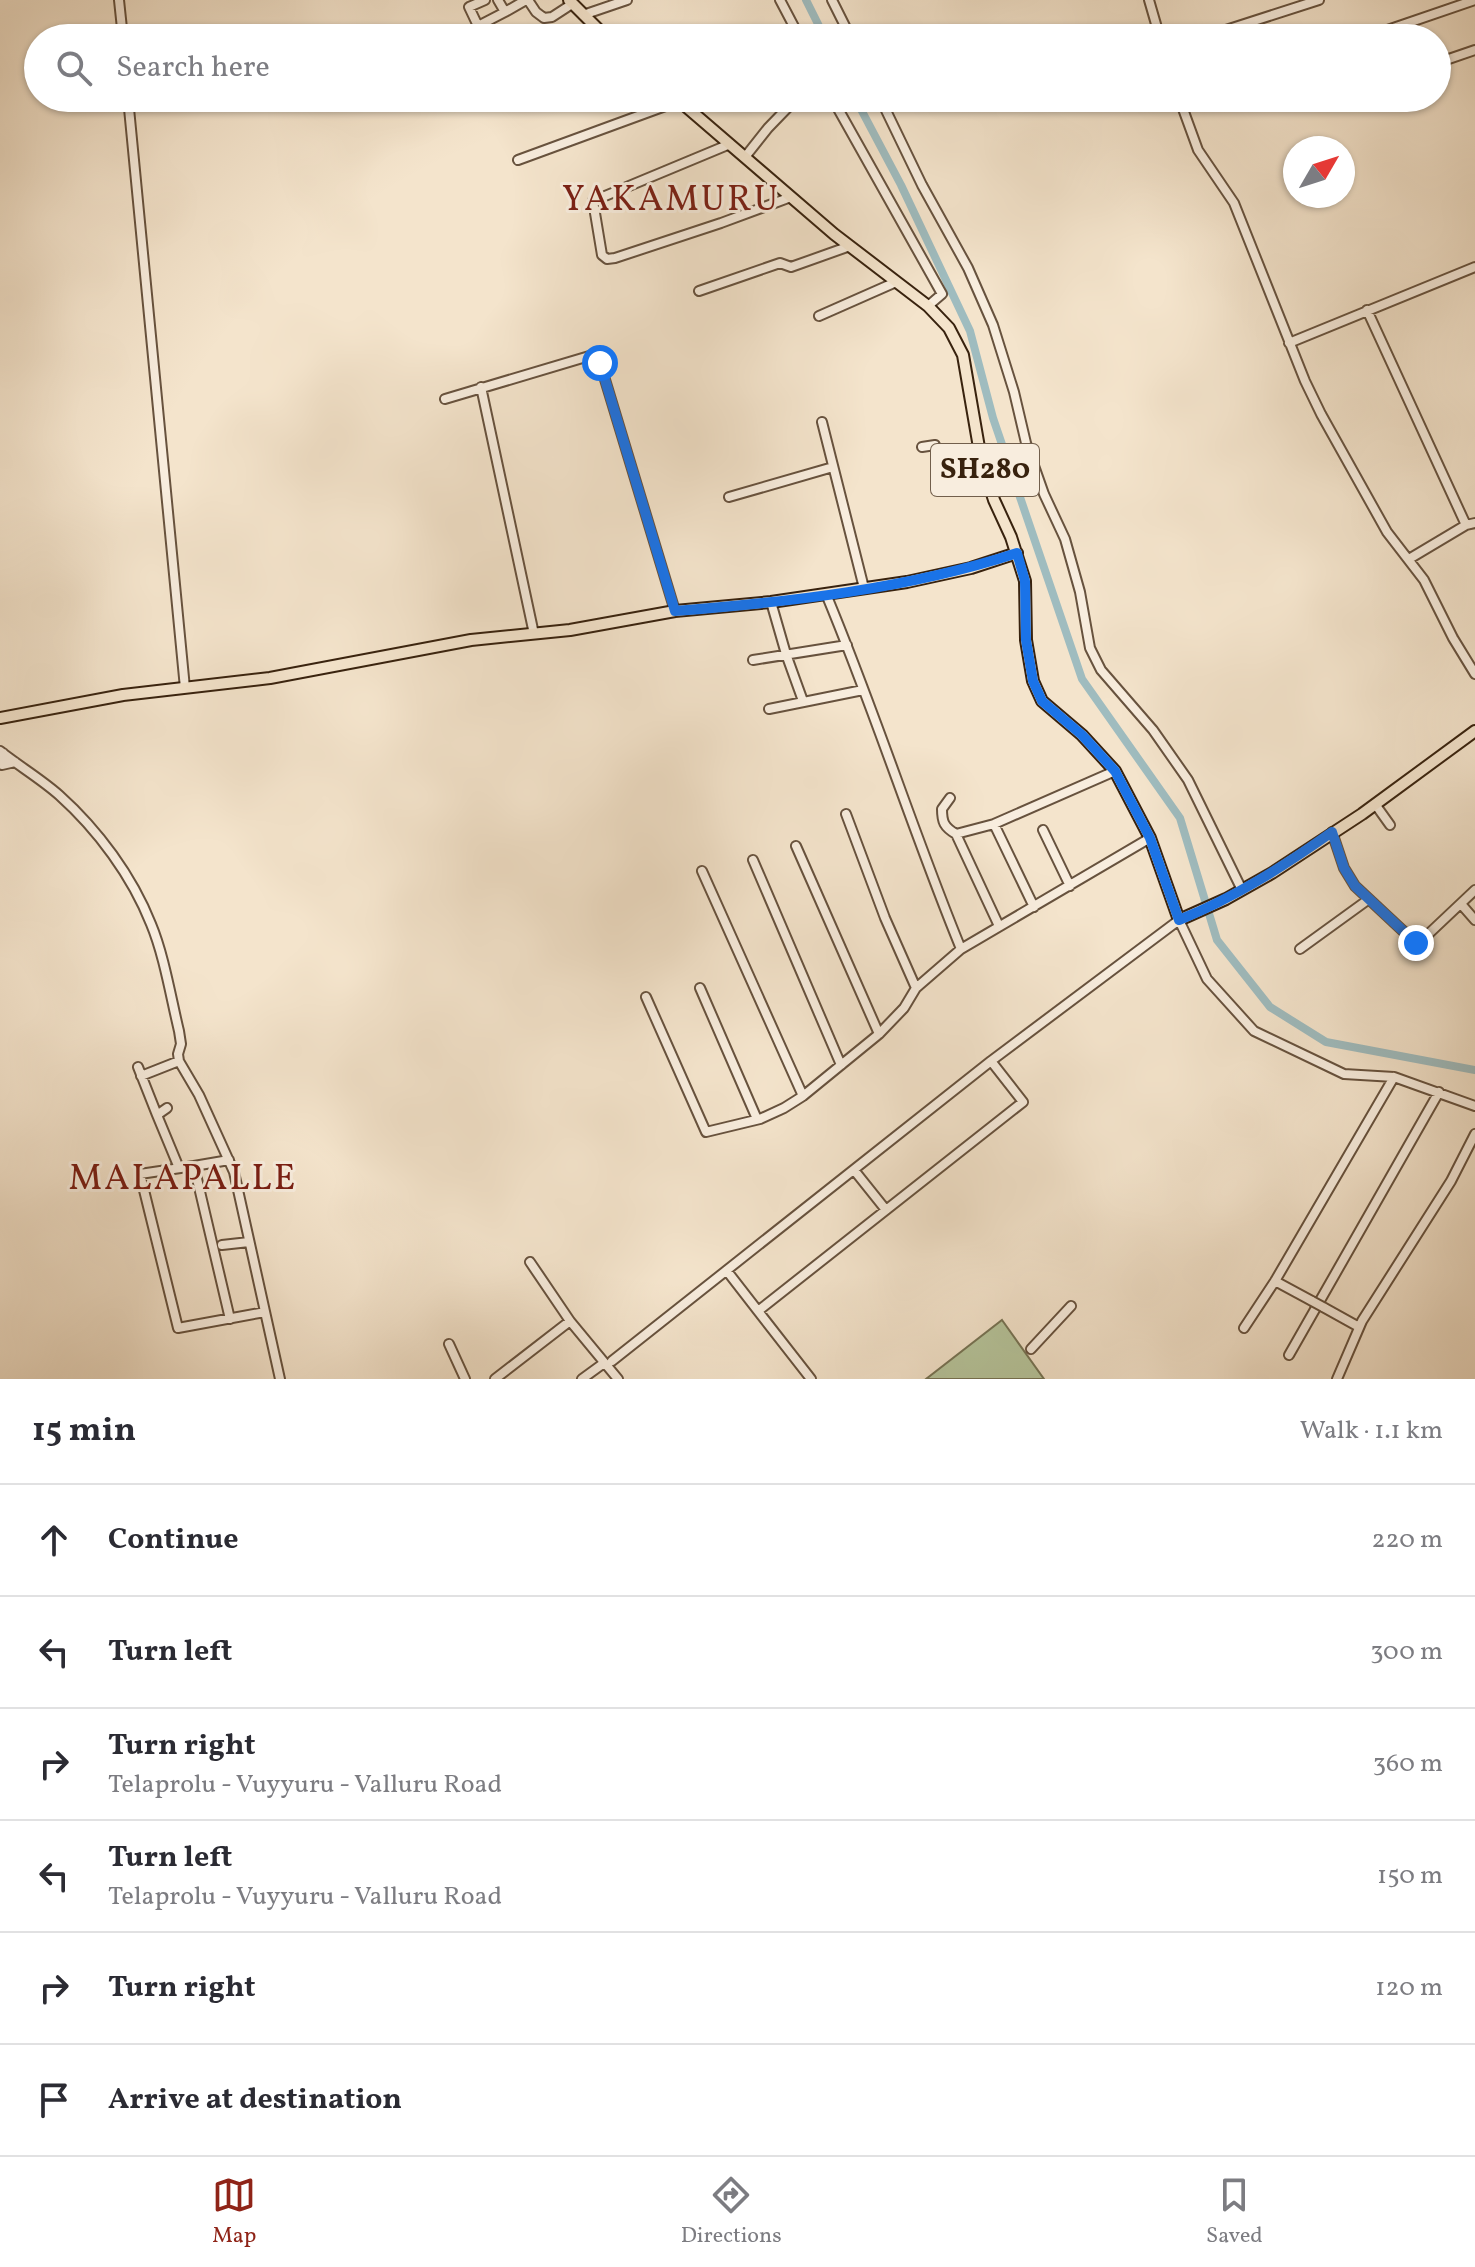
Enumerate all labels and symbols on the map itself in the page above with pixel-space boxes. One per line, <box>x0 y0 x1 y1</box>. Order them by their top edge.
north arrow <box>1283 136 1355 208</box>
district label: YAKAMURU <box>562 176 780 226</box>
route start <box>582 345 618 381</box>
road number: SH280 <box>931 444 1039 496</box>
route end <box>1398 925 1434 961</box>
district label: MALAPALLE <box>69 1155 297 1205</box>

